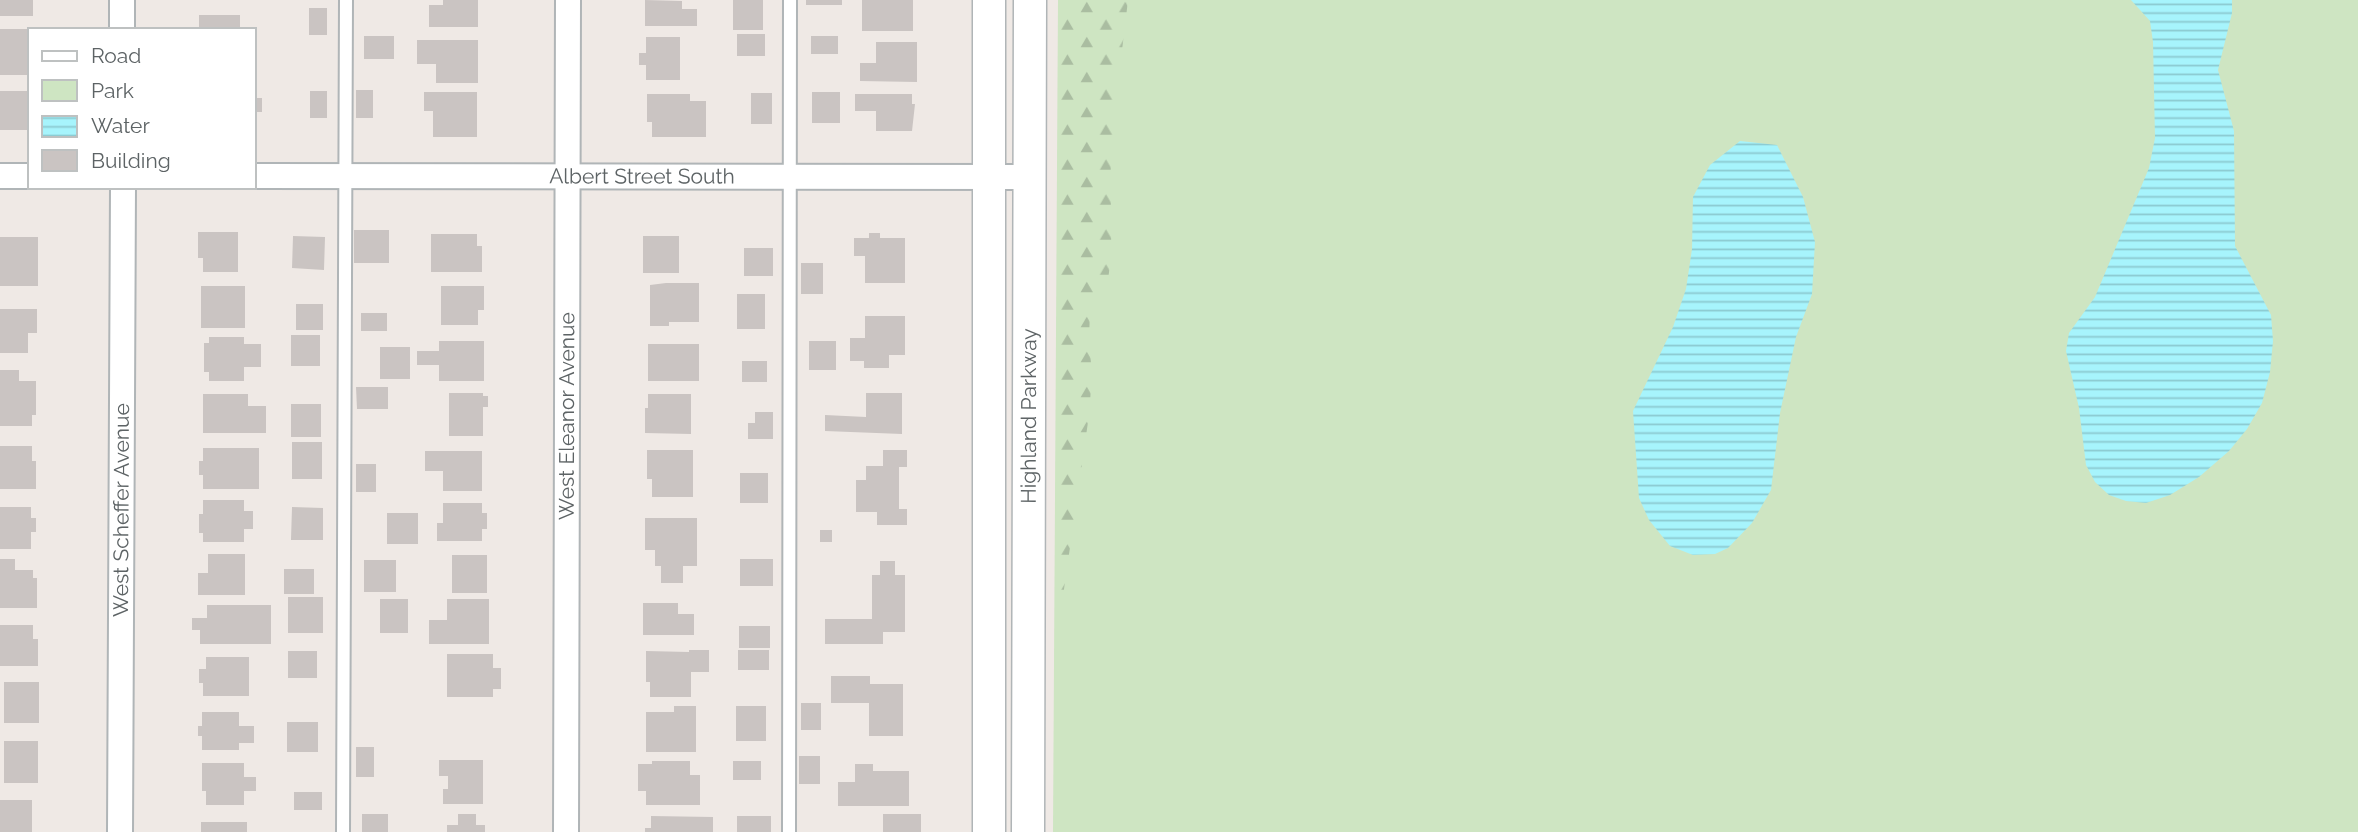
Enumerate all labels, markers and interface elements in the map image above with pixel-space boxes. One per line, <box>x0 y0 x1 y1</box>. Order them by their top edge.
legend <box>28 28 256 189</box>
text: Road <box>91 43 141 68</box>
text: Park <box>91 78 134 103</box>
text: Water <box>91 113 150 138</box>
text: Building <box>91 148 171 173</box>
street label: Albert Street South <box>549 163 735 189</box>
street label: West Eleanor Avenue <box>554 312 579 520</box>
street label: Highland Parkway <box>1016 328 1041 504</box>
street label: West Scheffer Avenue <box>108 403 134 617</box>

